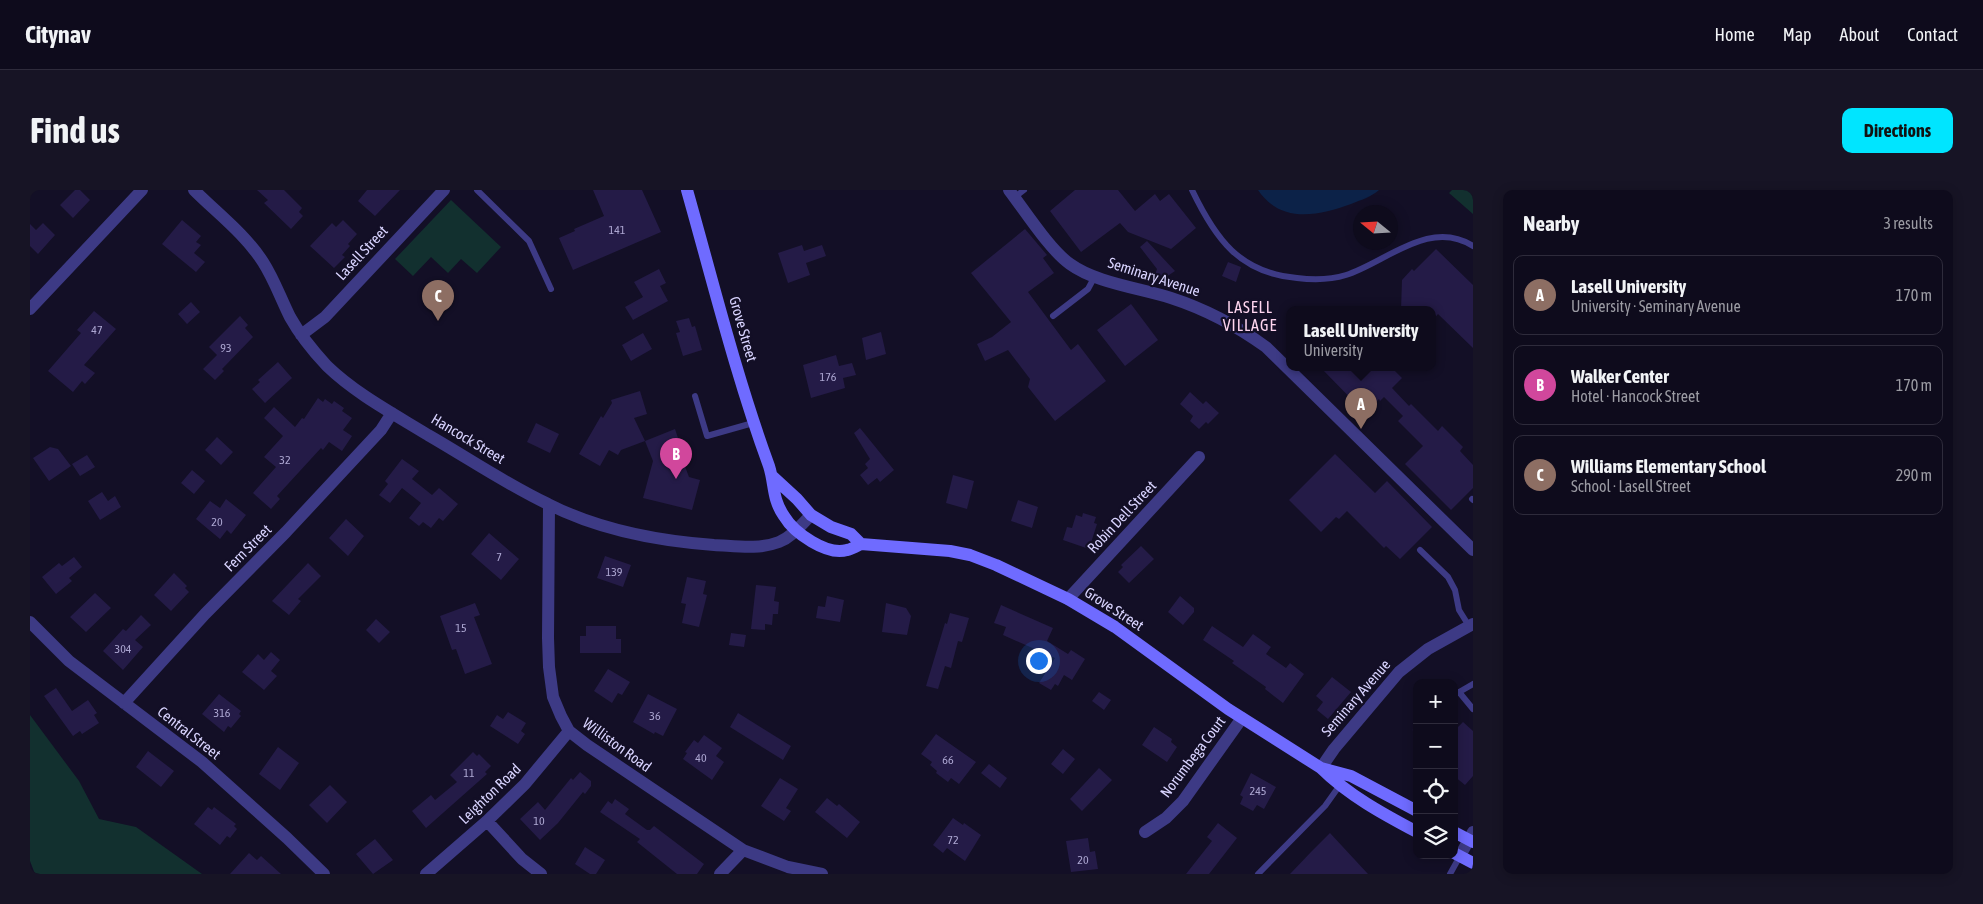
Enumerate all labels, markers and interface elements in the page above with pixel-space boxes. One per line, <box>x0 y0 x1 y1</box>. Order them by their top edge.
text: Citynav <box>25 21 91 48</box>
text: Home <box>1715 24 1755 45</box>
text: Map <box>1783 24 1812 45</box>
text: About <box>1840 24 1879 45</box>
text: Contact <box>1907 24 1958 45</box>
button: Directions <box>1842 108 1953 153</box>
text: Find us <box>30 110 120 150</box>
north arrow <box>1353 205 1398 250</box>
text: Nearby <box>1523 211 1579 235</box>
text: 3 results <box>1883 214 1933 232</box>
street label: Lasell Street <box>332 222 391 283</box>
house number: 141 <box>609 223 626 237</box>
street label: Seminary Avenue <box>1106 254 1203 299</box>
text: Lasell University <box>1571 275 1686 297</box>
pin: C <box>422 280 454 321</box>
text: A <box>1536 286 1544 304</box>
text: 170 m <box>1896 286 1932 304</box>
street label: Grove Street <box>726 294 761 363</box>
text: University · Seminary Avenue <box>1571 297 1741 315</box>
district label: LASELL VILLAGE <box>1223 298 1277 334</box>
popup <box>1286 306 1436 371</box>
text: Lasell University <box>1303 319 1419 341</box>
house number: 47 <box>91 323 103 337</box>
house number: 93 <box>220 341 232 355</box>
text: University <box>1303 341 1363 359</box>
text: Walker Center <box>1571 365 1669 387</box>
house number: 176 <box>820 370 837 384</box>
text: B <box>1536 376 1544 394</box>
text: 170 m <box>1896 376 1932 394</box>
text: Hotel · Hancock Street <box>1571 387 1700 405</box>
pin: A <box>1345 388 1377 429</box>
street label: Hancock Street <box>428 410 508 467</box>
pin: B <box>660 438 692 479</box>
house number: 32 <box>279 453 291 467</box>
text: Williams Elementary School <box>1571 455 1766 477</box>
text: C <box>1536 466 1544 484</box>
text: 290 m <box>1896 466 1932 484</box>
street label: Robin Dell Street <box>1084 477 1159 556</box>
text: School · Lasell Street <box>1571 477 1691 495</box>
house number: 20 <box>211 515 223 529</box>
street label: Fern Street <box>221 521 275 575</box>
house number: 7 <box>496 550 502 564</box>
house number: 139 <box>606 565 623 579</box>
street label: Grove Street <box>1082 583 1147 634</box>
house number: 15 <box>455 621 467 635</box>
house number: 304 <box>115 642 132 656</box>
your location <box>1026 648 1052 674</box>
street label: Seminary Avenue <box>1318 656 1394 739</box>
map controls <box>1413 679 1458 859</box>
button: + <box>1413 679 1458 724</box>
street label: Central Street <box>154 703 224 762</box>
house number: 316 <box>214 706 231 720</box>
house number: 36 <box>649 709 661 723</box>
street label: Norumbega Court <box>1157 713 1229 801</box>
street label: Williston Road <box>580 714 655 775</box>
button: − <box>1413 724 1458 769</box>
house number: 40 <box>695 751 707 765</box>
house number: 66 <box>942 753 954 767</box>
street label: Leighton Road <box>455 760 524 827</box>
house number: 11 <box>463 766 475 780</box>
button: locate <box>1413 769 1458 814</box>
house number: 245 <box>1250 784 1266 798</box>
house number: 10 <box>533 814 545 828</box>
button: layers <box>1413 814 1458 859</box>
house number: 72 <box>947 833 959 847</box>
house number: 20 <box>1077 853 1089 867</box>

